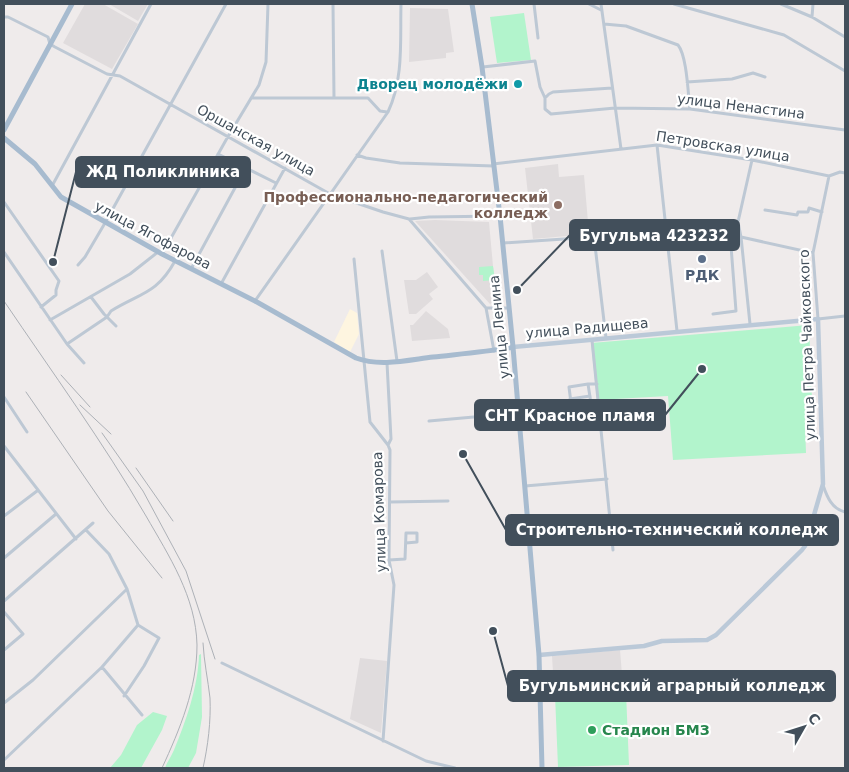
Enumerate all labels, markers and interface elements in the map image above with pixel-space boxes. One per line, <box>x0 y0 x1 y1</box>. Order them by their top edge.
place label: Дворец молодёжи <box>357 76 508 92</box>
marker: Дворец молодёжи <box>512 78 524 90</box>
street label: улица Ненастина <box>676 90 806 122</box>
street label: Оршанская улица <box>194 101 318 179</box>
street label: Петровская улица <box>655 128 791 164</box>
callout: ЖД Поликлиника <box>76 157 250 187</box>
text: ЖД Поликлиника <box>86 163 240 181</box>
place label: Профессионально-педагогический колледж <box>263 189 548 221</box>
street label: улица Ягофарова <box>92 198 214 272</box>
marker: Профессионально-педагогический колледж <box>552 199 564 211</box>
callout: Бугульма 423232 <box>570 220 739 250</box>
text: Бугульма 423232 <box>579 227 729 245</box>
street label: улица Петра Чайковского <box>796 249 818 441</box>
marker: РДК <box>696 253 708 265</box>
place label: РДК <box>685 267 720 283</box>
street label: улица Ленина <box>486 274 512 380</box>
street label: улица Радищева <box>525 315 649 341</box>
callout: СНТ Красное пламя <box>475 400 665 430</box>
text: СНТ Красное пламя <box>485 407 655 425</box>
street label: улица Комарова <box>369 451 389 573</box>
callout: Строительно-технический колледж <box>506 515 838 545</box>
text: Строительно-технический колледж <box>516 521 828 539</box>
callout: Бугульминский аграрный колледж <box>508 671 835 701</box>
text: Бугульминский аграрный колледж <box>519 677 825 695</box>
north arrow <box>779 702 829 752</box>
text: С <box>805 710 824 728</box>
place label: Стадион БМЗ <box>602 722 710 738</box>
marker: Стадион БМЗ <box>586 724 598 736</box>

